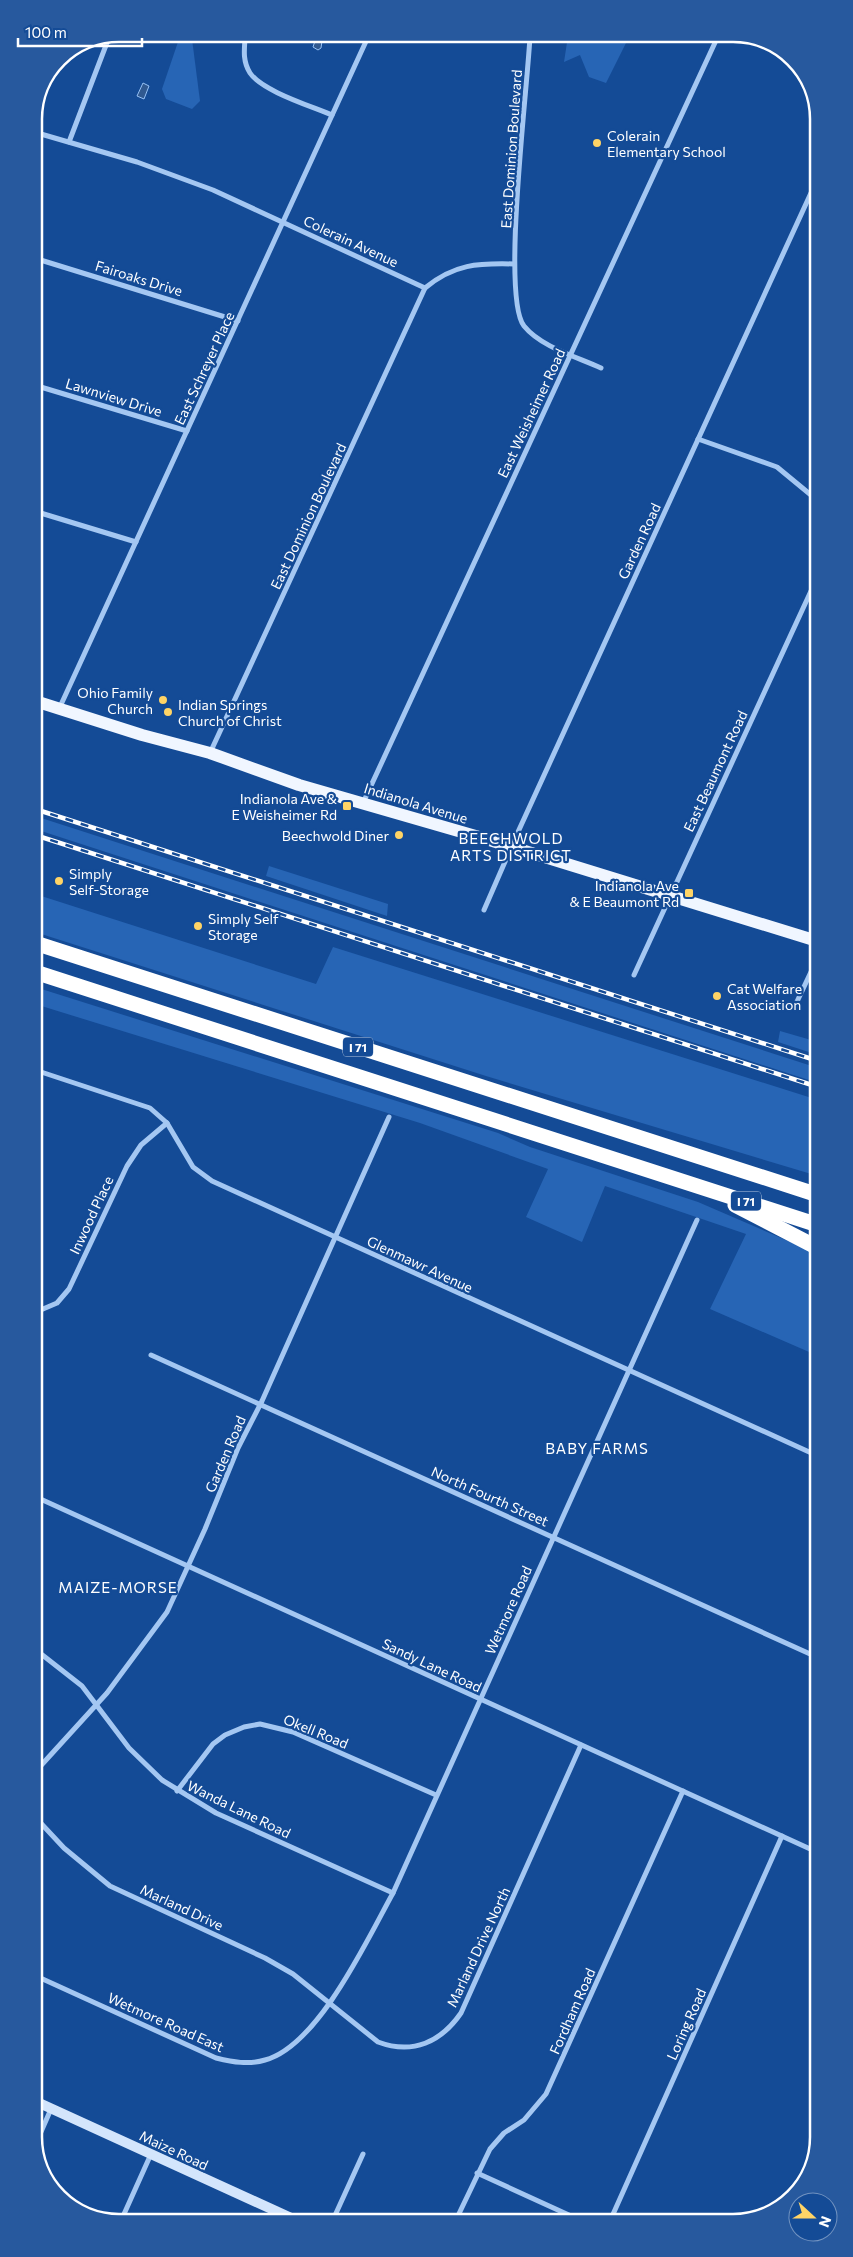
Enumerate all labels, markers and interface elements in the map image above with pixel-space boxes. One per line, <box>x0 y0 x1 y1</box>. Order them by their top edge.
scale bar <box>18 15 141 47</box>
text: 100 m <box>25 23 67 41</box>
street label: East Dominion Boulevard <box>497 69 525 229</box>
place label: Colerain Elementary School <box>607 127 726 160</box>
marker: Colerain Elementary School <box>591 137 603 149</box>
street label: Colerain Avenue <box>301 212 401 270</box>
street label: Fairoaks Drive <box>93 257 185 299</box>
street label: East Schreyer Place <box>170 309 238 427</box>
street label: East Weisheimer Road <box>494 346 568 480</box>
street label: Lawnview Drive <box>64 374 164 420</box>
street label: East Dominion Boulevard <box>267 440 349 592</box>
street label: Garden Road <box>614 500 664 582</box>
place label: Ohio Family Church <box>77 684 153 717</box>
marker: Ohio Family Church <box>157 694 169 706</box>
place label: Indian Springs Church of Christ <box>178 696 282 729</box>
marker: Indian Springs Church of Christ <box>162 706 174 718</box>
street label: East Beaumont Road <box>679 708 751 834</box>
street label: Indianola Avenue <box>362 779 470 827</box>
place label: Indianola Ave & E Weisheimer Rd <box>231 790 338 823</box>
marker: Indianola Ave & E Weisheimer Rd <box>341 800 353 812</box>
place label: Beechwold Diner <box>282 827 389 844</box>
marker: Beechwold Diner <box>393 829 405 841</box>
district label: BEECHWOLD ARTS DISTRICT <box>450 829 572 864</box>
place label: Simply Self-Storage <box>69 865 149 898</box>
marker: Simply Self-Storage <box>53 875 65 887</box>
place label: Indianola Ave & E Beaumont Rd <box>569 877 679 910</box>
marker: Indianola Ave & E Beaumont Rd <box>683 887 695 899</box>
place label: Simply Self Storage <box>208 910 279 943</box>
marker: Simply Self Storage <box>192 920 204 932</box>
place label: Cat Welfare Association <box>727 980 802 1013</box>
marker: Cat Welfare Association <box>711 990 723 1002</box>
road number: I 71 <box>343 1038 373 1056</box>
street label: Inwood Place <box>66 1173 116 1257</box>
road number: I 71 <box>731 1192 761 1210</box>
street label: Glenmawr Avenue <box>364 1232 476 1296</box>
street label: Garden Road <box>201 1413 249 1495</box>
district label: BABY FARMS <box>545 1439 649 1457</box>
street label: North Fourth Street <box>429 1463 551 1530</box>
street label: Wetmore Road <box>481 1563 535 1657</box>
district label: MAIZE-MORSE <box>58 1578 178 1596</box>
street label: Sandy Lane Road <box>380 1635 484 1695</box>
street label: Okell Road <box>281 1710 351 1752</box>
street label: Wanda Lane Road <box>184 1777 294 1841</box>
street label: Marland Drive <box>138 1880 226 1934</box>
street label: Marland Drive North <box>443 1884 513 2010</box>
street label: Fordham Road <box>545 1965 599 2057</box>
street label: Loring Road <box>663 1986 709 2062</box>
street label: Wetmore Road East <box>105 1989 227 2055</box>
street label: Maize Road <box>137 2127 211 2173</box>
north arrow <box>788 2192 838 2242</box>
text: N <box>816 2214 835 2230</box>

